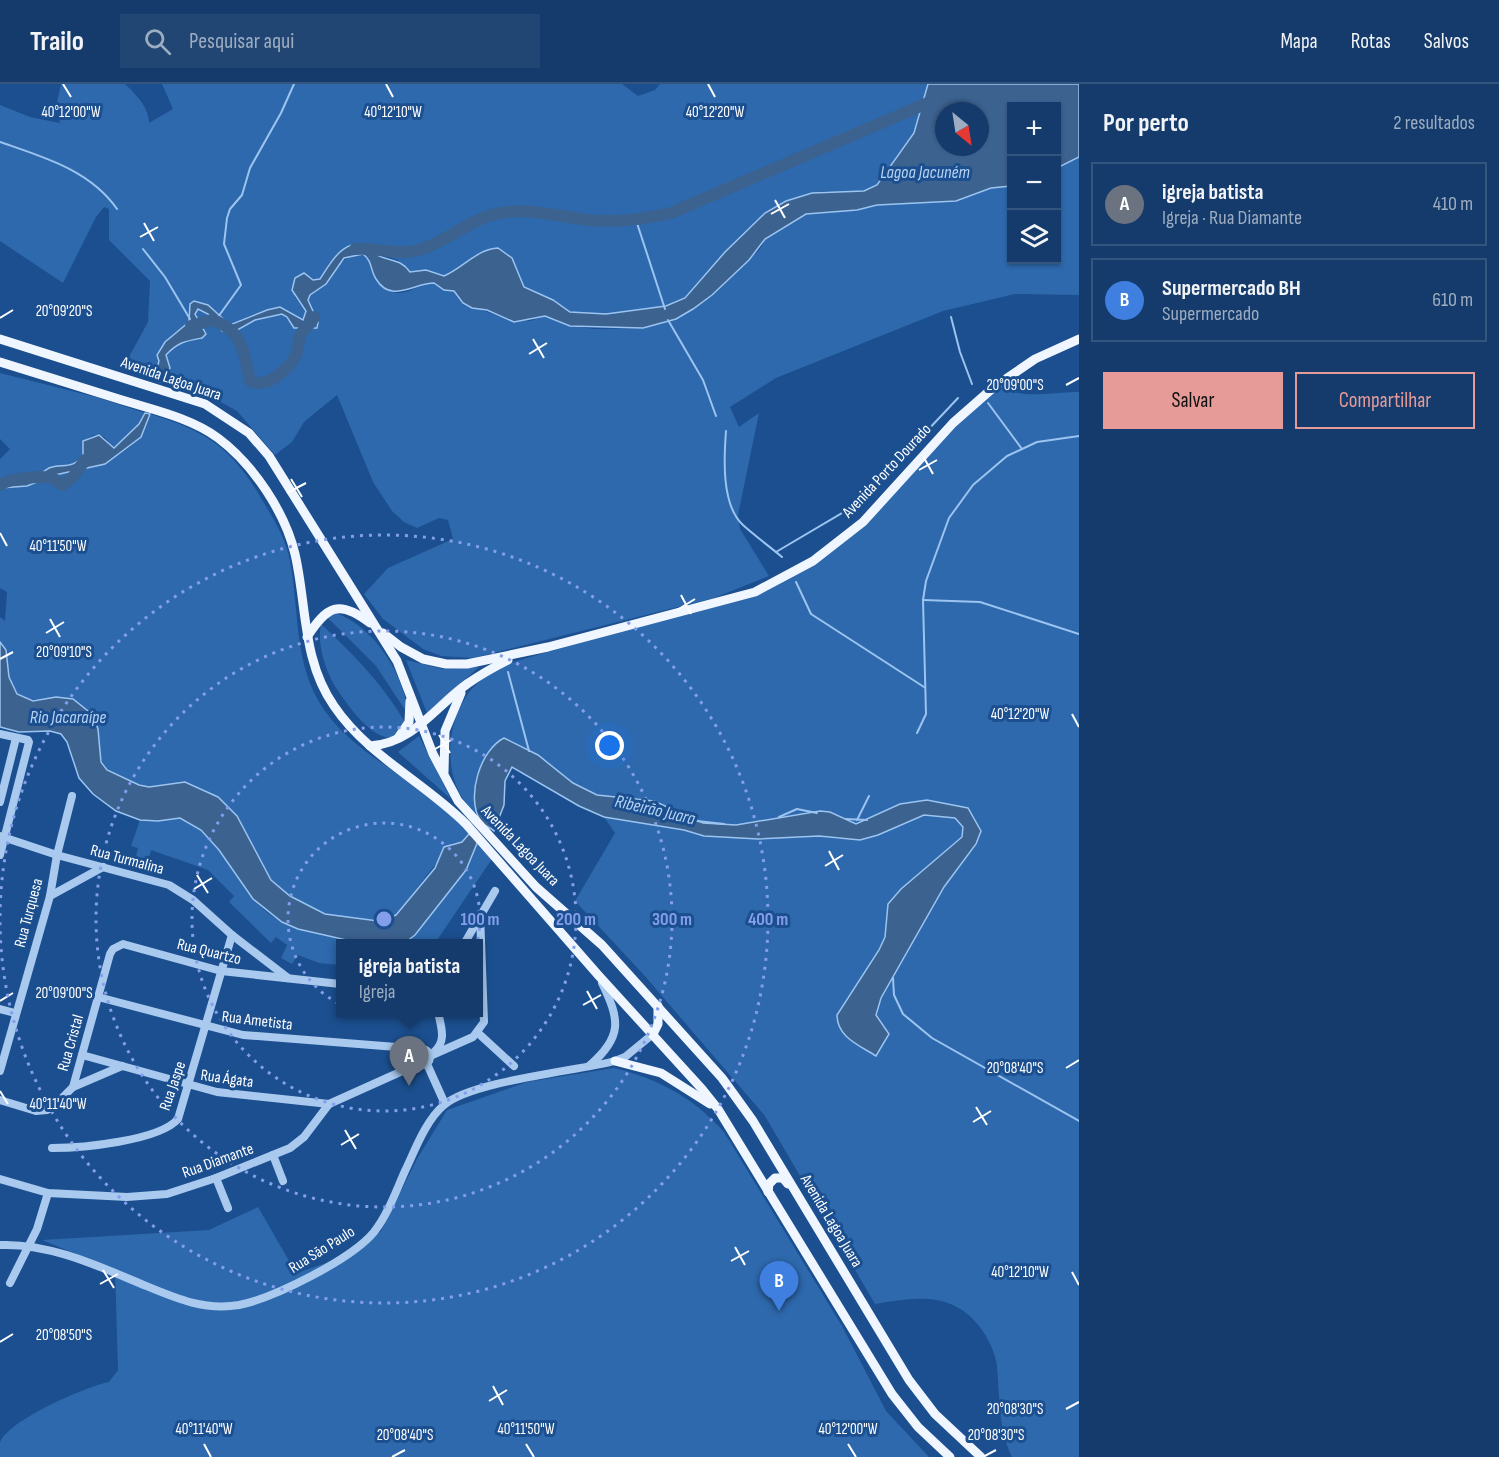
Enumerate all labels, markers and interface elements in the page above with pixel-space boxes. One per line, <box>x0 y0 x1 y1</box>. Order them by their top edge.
search box <box>120 14 540 68</box>
text: Trailo <box>30 25 84 58</box>
icon: search <box>141 25 174 58</box>
text: Pesquisar aqui <box>189 28 294 55</box>
text: Mapa <box>1280 29 1318 54</box>
text: Rotas <box>1351 29 1391 54</box>
text: Salvos <box>1424 29 1469 54</box>
north arrow <box>935 102 989 156</box>
map controls <box>1007 102 1061 264</box>
button: + <box>1007 102 1061 156</box>
text: 40°12'00"W <box>42 103 101 122</box>
text: 40°12'10"W <box>364 103 422 122</box>
text: 40°12'20"W <box>686 103 744 122</box>
text: Por perto <box>1103 108 1189 139</box>
text: 2 resultados <box>1393 111 1475 135</box>
button: − <box>1007 156 1061 210</box>
water label: Lagoa Jacuném <box>880 162 970 183</box>
text: igreja batista <box>1162 179 1263 206</box>
text: A <box>1120 192 1129 216</box>
text: 410 m <box>1433 192 1473 216</box>
text: Igreja · Rua Diamante <box>1162 206 1302 230</box>
button: layers <box>1007 210 1061 264</box>
text: Supermercado BH <box>1162 275 1301 302</box>
text: B <box>1120 288 1129 312</box>
text: 610 m <box>1432 288 1473 312</box>
text: 20°09'20"S <box>36 302 92 321</box>
text: Supermercado <box>1162 302 1259 326</box>
street label: Avenida Lagoa Juara <box>117 353 224 405</box>
button: Salvar <box>1103 372 1283 429</box>
button: Compartilhar <box>1295 372 1475 429</box>
text: 20°09'00"S <box>986 376 1044 395</box>
street label: Avenida Porto Dourado <box>838 420 935 523</box>
text: 40°11'50"W <box>30 537 87 556</box>
text: 20°09'10"S <box>36 643 92 662</box>
text: 40°12'20"W <box>991 705 1049 724</box>
water label: Rio Jacaraípe <box>30 707 106 728</box>
your location <box>595 731 624 760</box>
water label: Ribeirão Juara <box>613 791 698 830</box>
street label: Avenida Lagoa Juara <box>476 801 563 890</box>
street label: Rua Turmalina <box>88 841 166 879</box>
street label: Rua Turquesa <box>11 876 47 950</box>
centre of rings <box>374 909 394 929</box>
text: 100 m <box>461 909 500 930</box>
text: 200 m <box>556 909 596 930</box>
text: 300 m <box>652 909 692 930</box>
text: 400 m <box>748 909 788 930</box>
street label: Rua Quartzo <box>175 935 243 969</box>
popup <box>336 939 483 1017</box>
text: igreja batista <box>359 953 460 980</box>
text: Igreja <box>359 980 396 1004</box>
text: 20°09'00"S <box>35 984 93 1003</box>
street label: Rua Ametista <box>221 1007 293 1035</box>
street label: Rua Cristal <box>54 1013 88 1073</box>
pin: A <box>390 1036 428 1086</box>
street label: Rua Jaspe <box>156 1059 190 1113</box>
text: 20°08'40"S <box>987 1059 1043 1078</box>
street label: Rua Ágata <box>199 1066 255 1092</box>
text: 40°11'40"W <box>29 1095 87 1114</box>
street label: Rua Diamante <box>180 1139 256 1183</box>
street label: Avenida Lagoa Juara <box>795 1170 866 1271</box>
street label: Rua São Paulo <box>286 1222 358 1278</box>
pin: B <box>760 1262 798 1311</box>
text: 40°12'10"W <box>991 1263 1049 1282</box>
text: 20°08'50"S <box>36 1326 92 1345</box>
text: 20°08'30"S <box>987 1400 1043 1419</box>
text: 40°11'40"W <box>175 1420 233 1439</box>
text: 40°11'50"W <box>498 1420 555 1439</box>
text: 40°12'00"W <box>819 1420 878 1439</box>
text: 20°08'40"S <box>377 1426 433 1445</box>
text: 20°08'30"S <box>968 1426 1024 1445</box>

